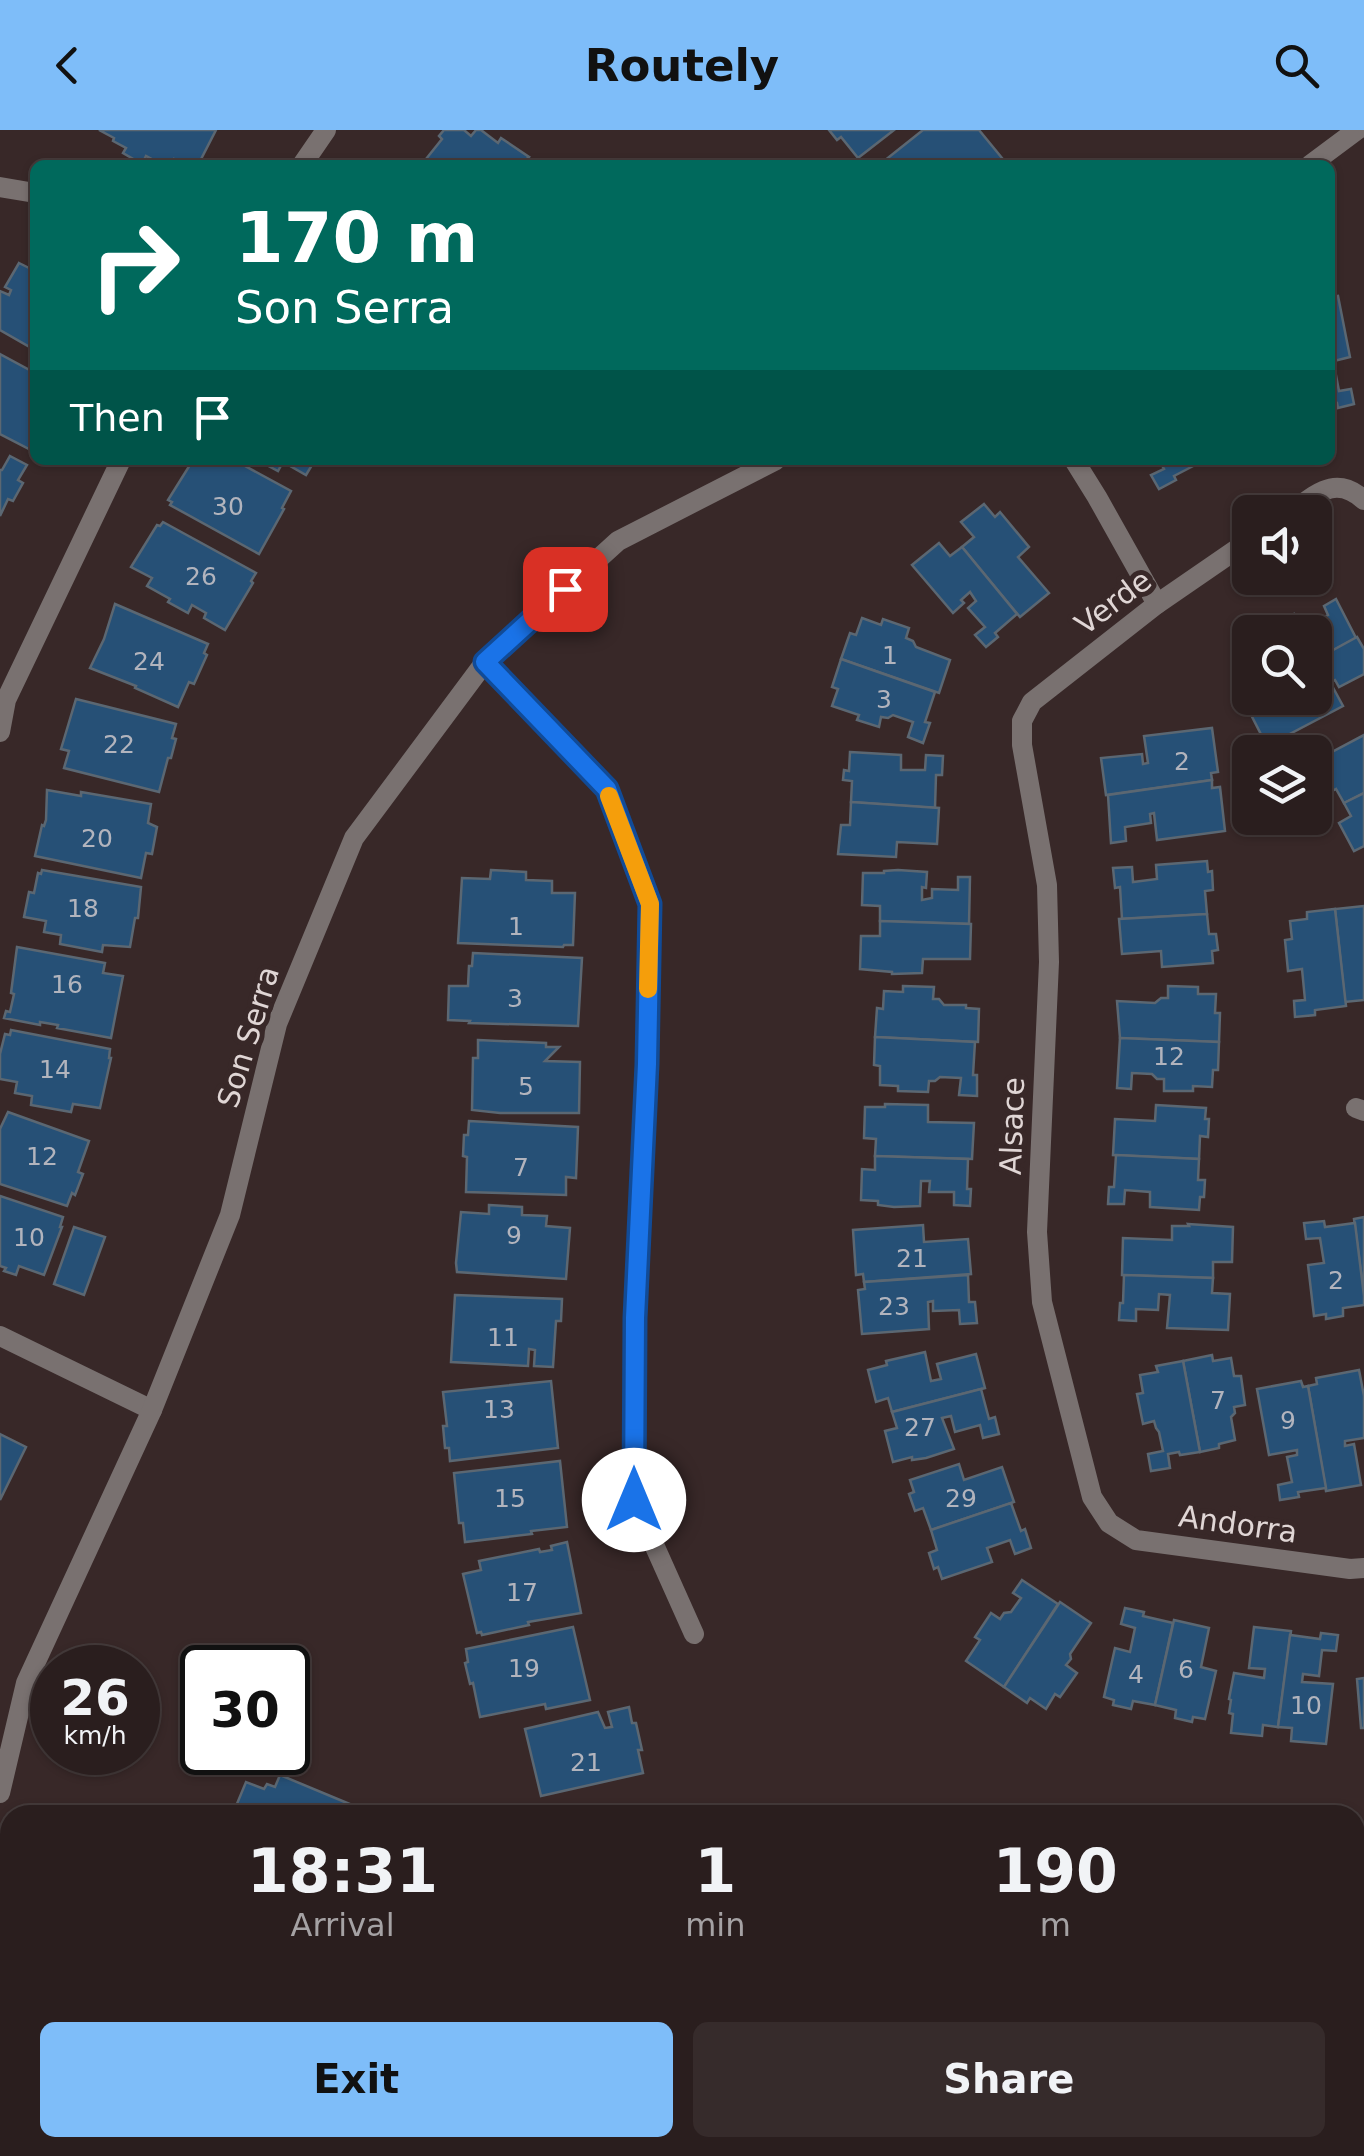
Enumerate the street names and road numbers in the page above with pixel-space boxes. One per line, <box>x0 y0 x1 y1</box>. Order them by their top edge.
street label: Verde <box>1068 562 1158 642</box>
street label: Son Serra <box>210 962 286 1112</box>
street label: Alsace <box>993 1077 1031 1175</box>
street label: Andorra <box>1176 1498 1300 1550</box>

